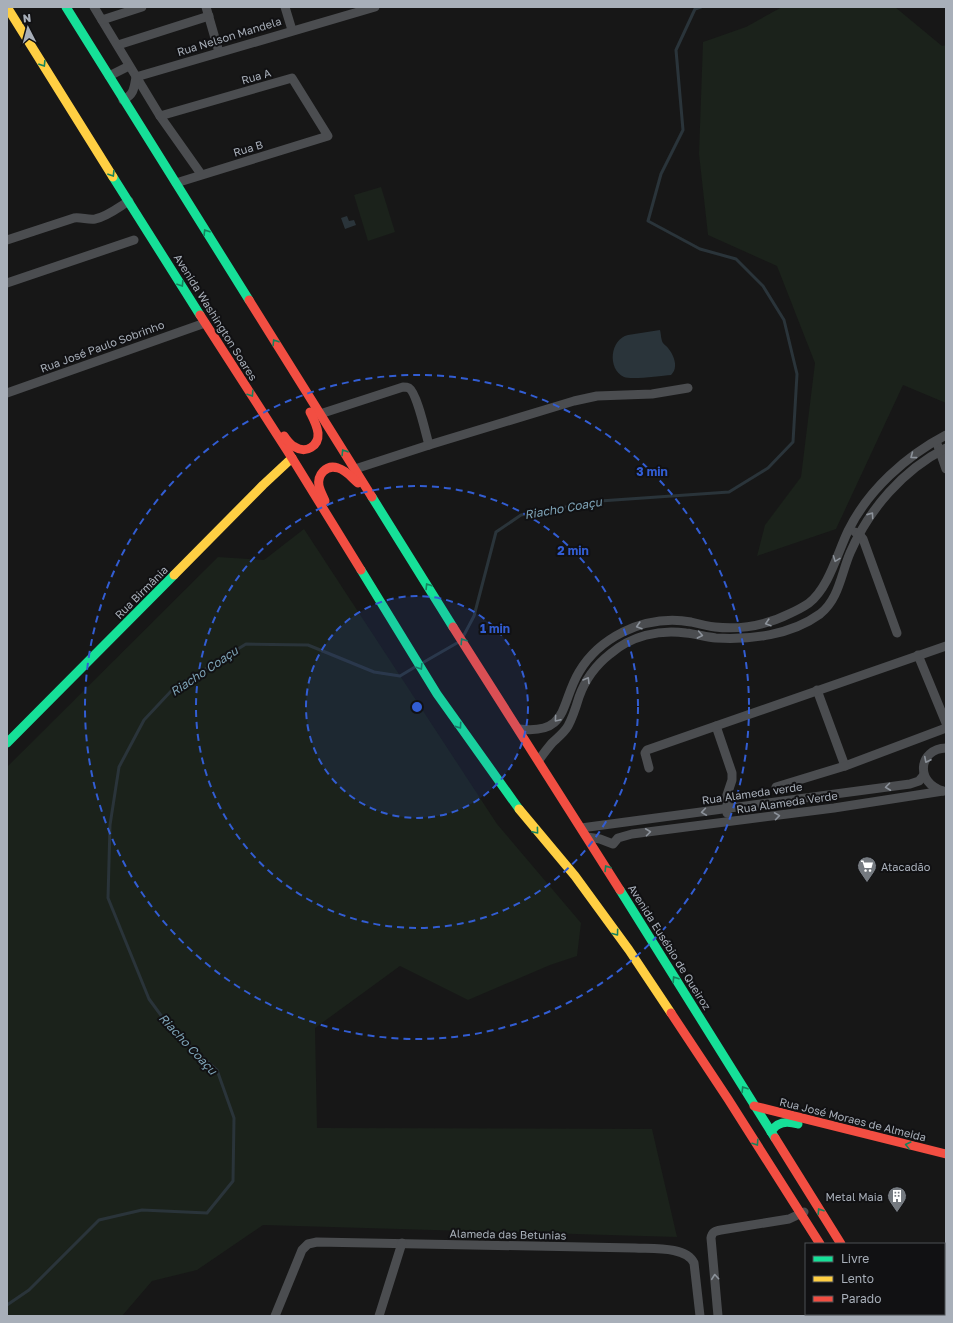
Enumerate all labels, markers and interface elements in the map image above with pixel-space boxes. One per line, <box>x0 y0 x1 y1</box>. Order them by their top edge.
north arrow <box>8 8 48 48</box>
text: N <box>22 11 32 24</box>
street label: Rua Nelson Mandela <box>175 14 283 58</box>
one-way arrow <box>38 60 46 67</box>
street label: Rua A <box>240 65 273 86</box>
street label: Rua B <box>232 137 264 159</box>
one-way arrow <box>107 170 114 177</box>
one-way arrow <box>204 229 211 236</box>
street label: Avenida Washington Soares <box>172 251 260 383</box>
one-way arrow <box>176 280 184 287</box>
street label: Rua José Paulo Sobrinho <box>38 317 166 375</box>
one-way arrow <box>273 339 280 346</box>
one-way arrow <box>246 390 254 397</box>
one-way arrow <box>342 449 349 456</box>
one-way arrow <box>910 451 917 459</box>
text: 3 min <box>636 464 668 479</box>
water label: Riacho Coaçu <box>523 494 604 522</box>
one-way arrow <box>866 512 873 519</box>
text: 2 min <box>557 543 589 558</box>
one-way arrow <box>833 555 841 562</box>
street label: Rua Birmânia <box>112 563 170 621</box>
one-way arrow <box>425 583 433 590</box>
one-way arrow <box>764 618 771 627</box>
text: 1 min <box>480 621 510 636</box>
one-way arrow <box>636 621 643 630</box>
one-way arrow <box>696 631 703 639</box>
one-way arrow <box>460 638 467 645</box>
water label: Riacho Coaçu <box>167 642 241 699</box>
one-way arrow <box>416 663 423 670</box>
one-way arrow <box>583 677 590 684</box>
centre of rings <box>410 700 424 714</box>
one-way arrow <box>554 714 561 721</box>
one-way arrow <box>454 722 462 729</box>
one-way arrow <box>924 756 932 764</box>
street label: Rua Alameda verde <box>701 780 803 806</box>
one-way arrow <box>885 782 891 791</box>
street label: Rua Alameda Verde <box>736 788 838 816</box>
one-way arrow <box>701 807 707 816</box>
one-way arrow <box>774 812 780 821</box>
one-way arrow <box>532 826 539 833</box>
one-way arrow <box>645 828 651 837</box>
supermarket icon: Atacadão <box>856 855 878 883</box>
place label: Atacadão <box>881 860 931 873</box>
one-way arrow <box>604 865 611 872</box>
street label: Avenida Eusébio de Queiroz <box>626 882 714 1012</box>
one-way arrow <box>611 929 619 936</box>
one-way arrow <box>672 976 680 983</box>
water label: Riacho Coaçu <box>156 1010 221 1078</box>
one-way arrow <box>741 1086 748 1093</box>
street label: Rua José Moraes de Almeida <box>778 1094 928 1144</box>
one-way arrow <box>752 1139 759 1146</box>
one-way arrow <box>905 1141 912 1150</box>
building icon: Metal Maia <box>886 1185 908 1213</box>
place label: Metal Maia <box>825 1190 883 1203</box>
one-way arrow <box>818 1208 825 1215</box>
street label: Alameda das Betunias <box>449 1226 567 1242</box>
legend <box>805 1243 945 1315</box>
text: Livre <box>841 1251 869 1266</box>
text: Lento <box>841 1271 874 1286</box>
one-way arrow <box>710 1274 719 1280</box>
text: Parado <box>841 1291 881 1306</box>

